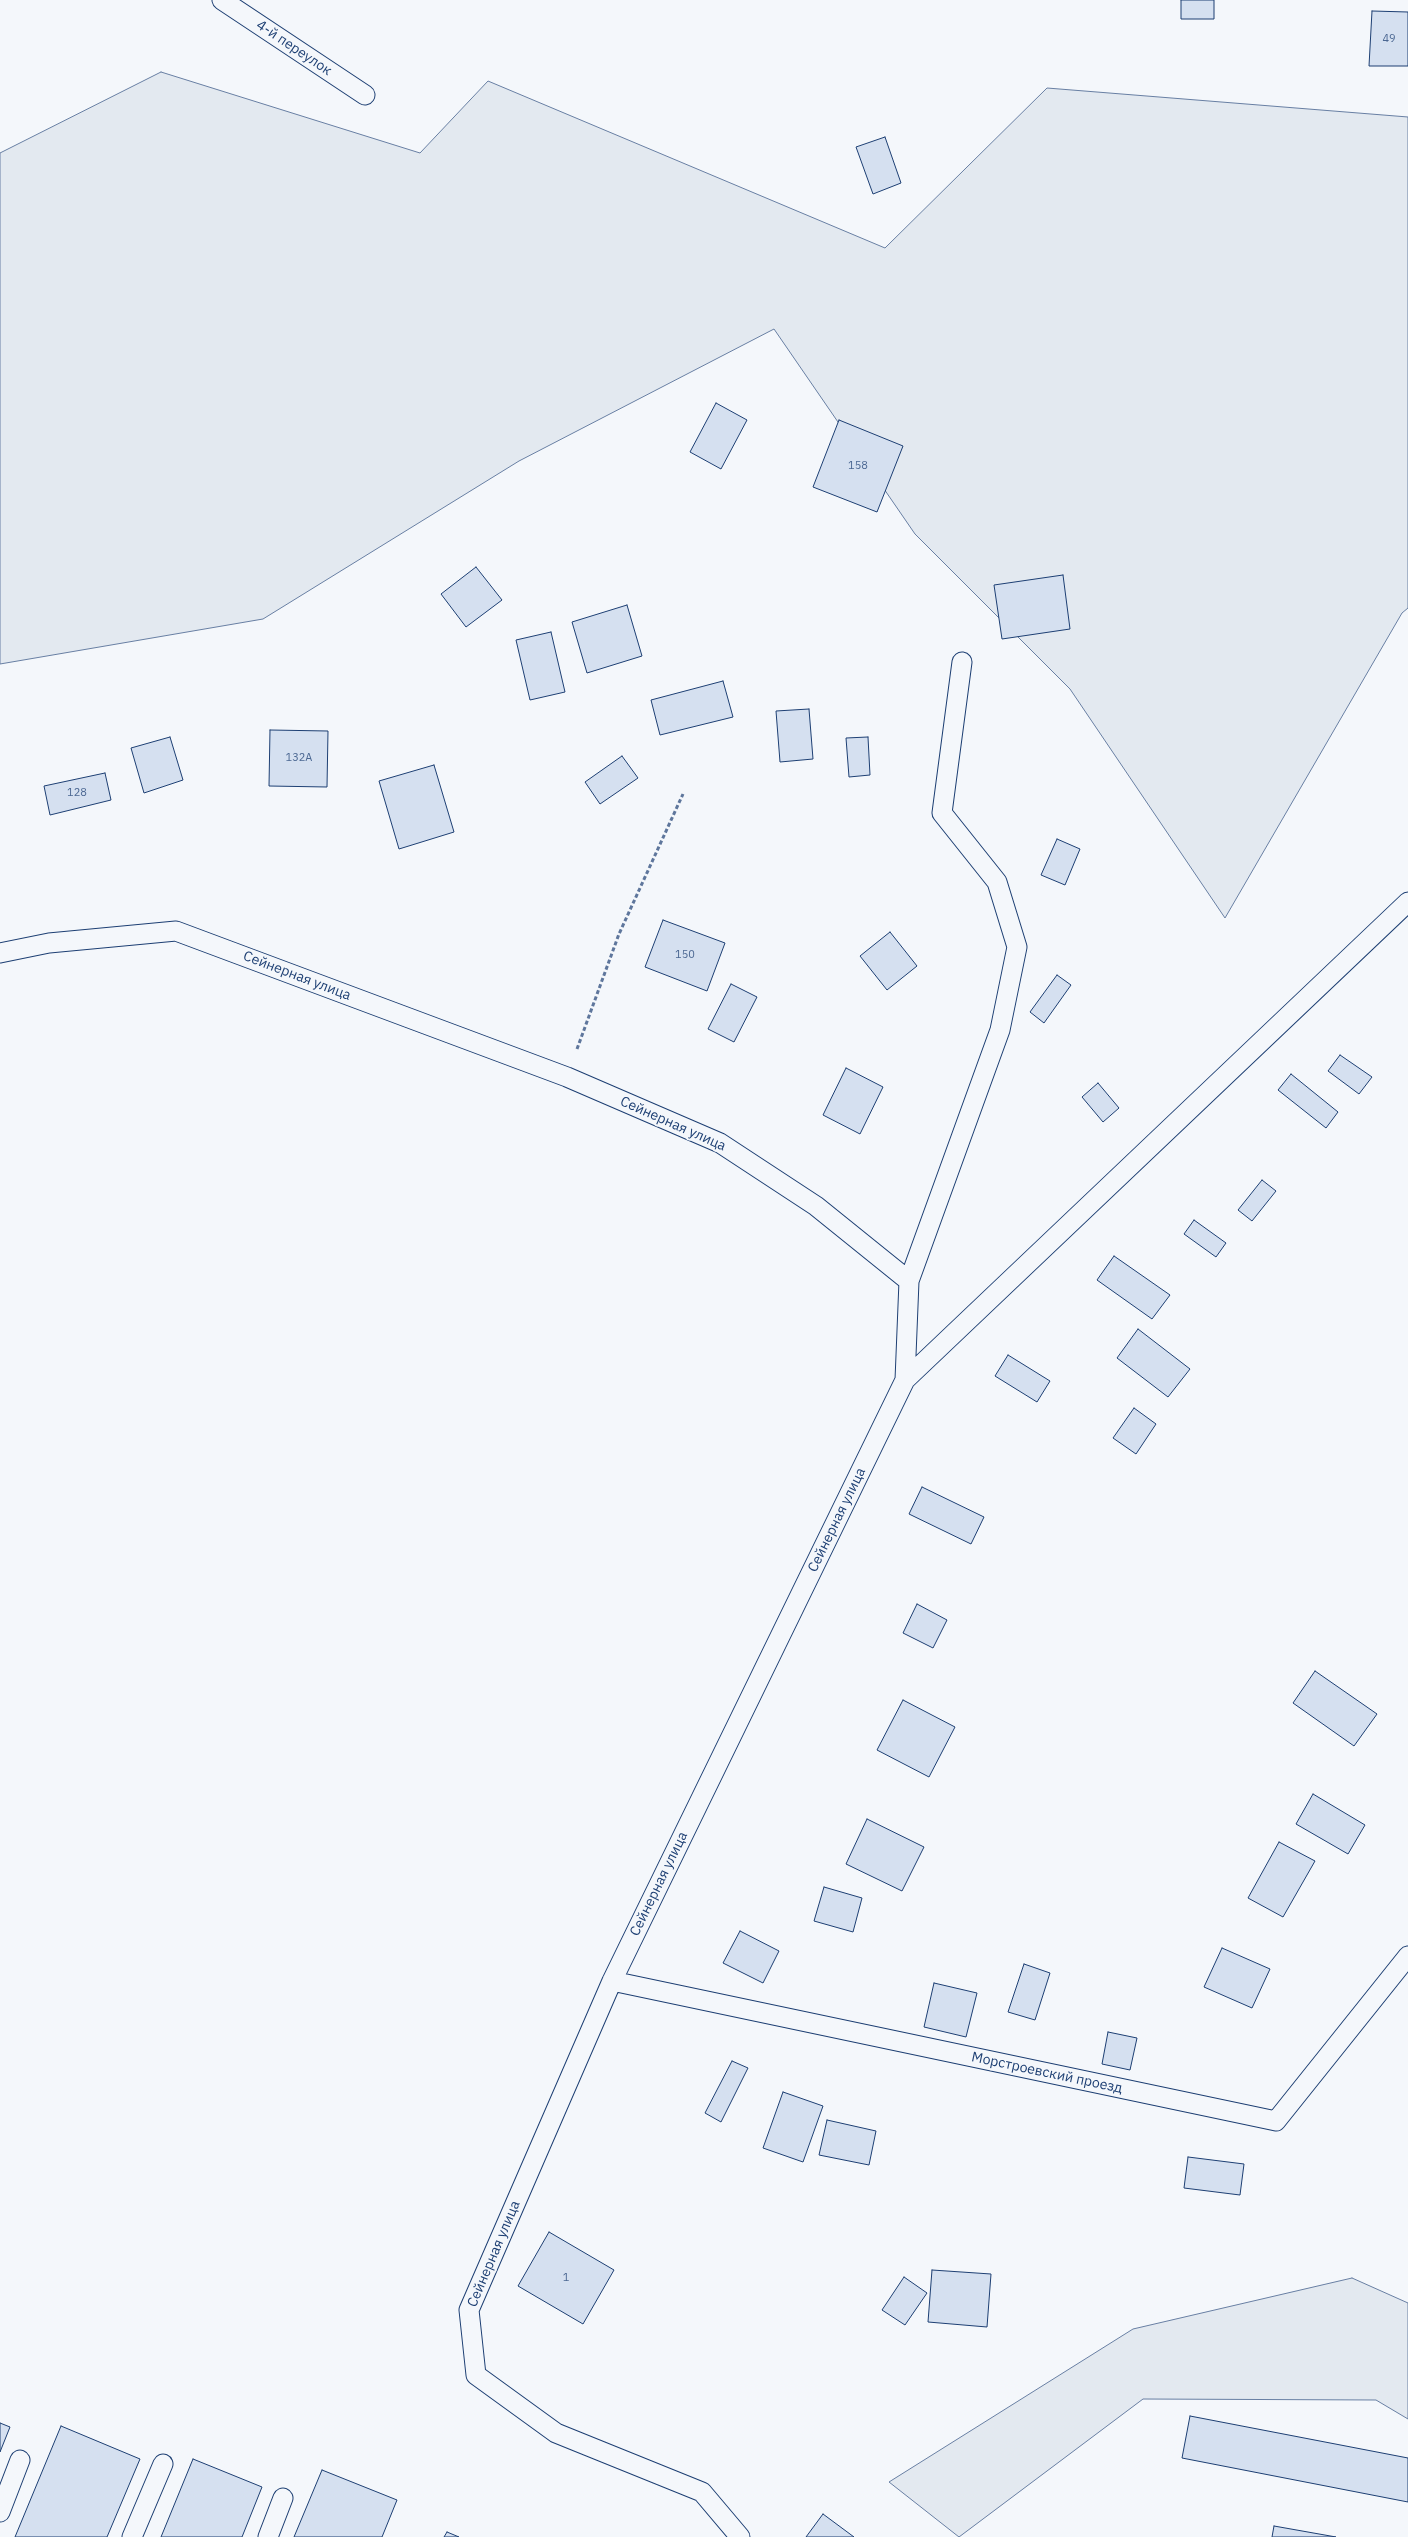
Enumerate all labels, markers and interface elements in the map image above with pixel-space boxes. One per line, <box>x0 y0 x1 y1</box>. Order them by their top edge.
street label: 4-й переулок <box>253 17 335 79</box>
house number: 49 <box>1382 32 1396 46</box>
house number: 158 <box>848 459 868 473</box>
house number: 132А <box>286 751 312 765</box>
house number: 128 <box>67 786 87 800</box>
street label: Сейнерная улица <box>241 948 353 1004</box>
house number: 150 <box>675 948 695 962</box>
street label: Сейнерная улица <box>618 1093 728 1155</box>
street label: Сейнерная улица <box>804 1465 870 1575</box>
street label: Сейнерная улица <box>626 1829 692 1939</box>
street label: Морстроевский проезд <box>970 2049 1124 2097</box>
street label: Сейнерная улица <box>464 2198 524 2310</box>
house number: 1 <box>563 2271 569 2285</box>

